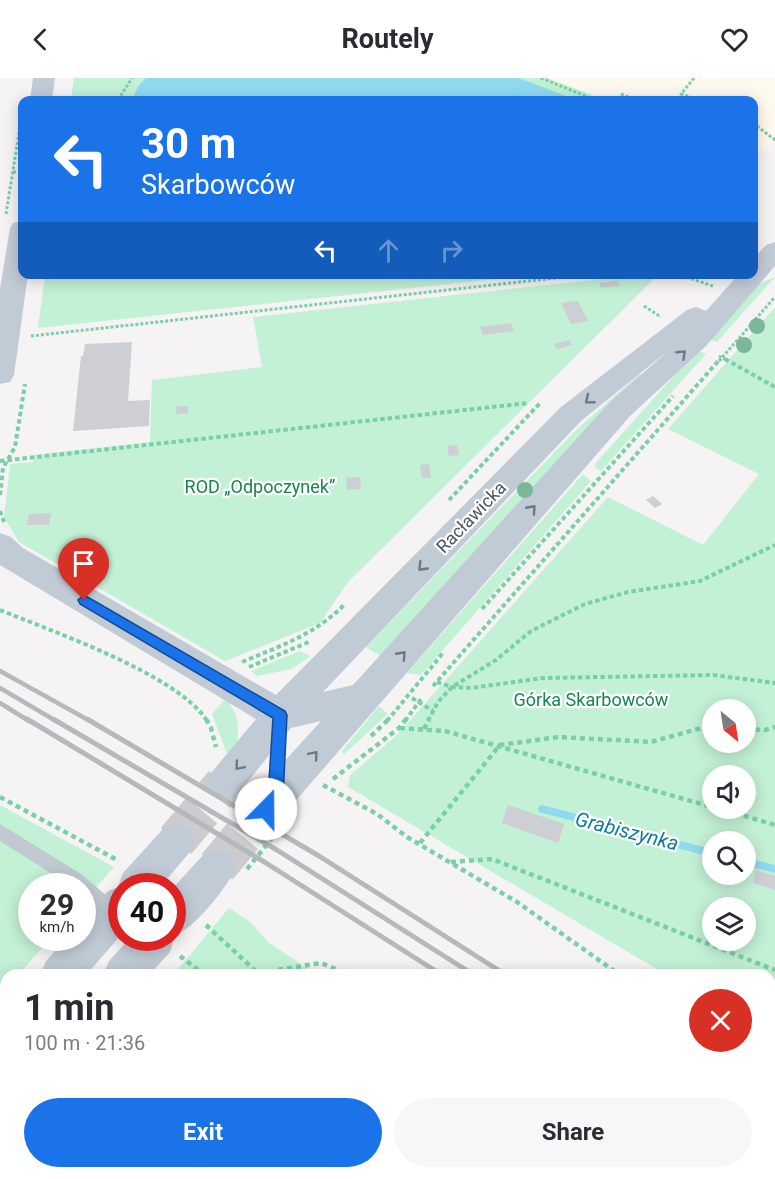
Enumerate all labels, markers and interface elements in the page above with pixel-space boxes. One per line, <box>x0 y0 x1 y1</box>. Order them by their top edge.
icon: back <box>24 23 57 56</box>
text: Routely <box>341 23 434 55</box>
icon: heart <box>718 23 751 56</box>
text: 30 m <box>141 119 236 168</box>
icon: left <box>42 120 120 198</box>
text: Skarbowców <box>141 169 295 201</box>
icon: left <box>309 234 342 267</box>
icon: ahead <box>372 234 405 267</box>
icon: right <box>435 234 468 267</box>
one-way arrow <box>675 350 685 361</box>
one-way arrow <box>585 392 596 403</box>
park label: ROD „Odpoczynek” <box>185 476 335 497</box>
street label: Racławicka <box>432 477 510 557</box>
one-way arrow <box>525 505 536 516</box>
pin <box>58 538 109 600</box>
icon: arrive <box>67 547 100 580</box>
one-way arrow <box>418 561 429 571</box>
one-way arrow <box>395 651 406 662</box>
park label: Górka Skarbowców <box>514 689 669 710</box>
north arrow <box>702 699 756 753</box>
map controls <box>702 699 756 951</box>
one-way arrow <box>307 751 318 762</box>
one-way arrow <box>235 759 246 770</box>
button: sound <box>702 765 756 819</box>
position arrow <box>234 777 298 841</box>
water label: Grabiszynka <box>573 807 681 855</box>
button: search <box>702 831 756 885</box>
speed limit sign: 40 <box>108 873 186 951</box>
text: 29 <box>40 887 74 922</box>
button: layers <box>702 897 756 951</box>
text: km/h <box>39 918 75 936</box>
text: 1 min <box>24 987 115 1029</box>
button: close <box>689 989 752 1052</box>
text: 100 m · 21:36 <box>24 1031 145 1055</box>
button: Exit <box>24 1098 382 1167</box>
button: Share <box>394 1098 752 1167</box>

